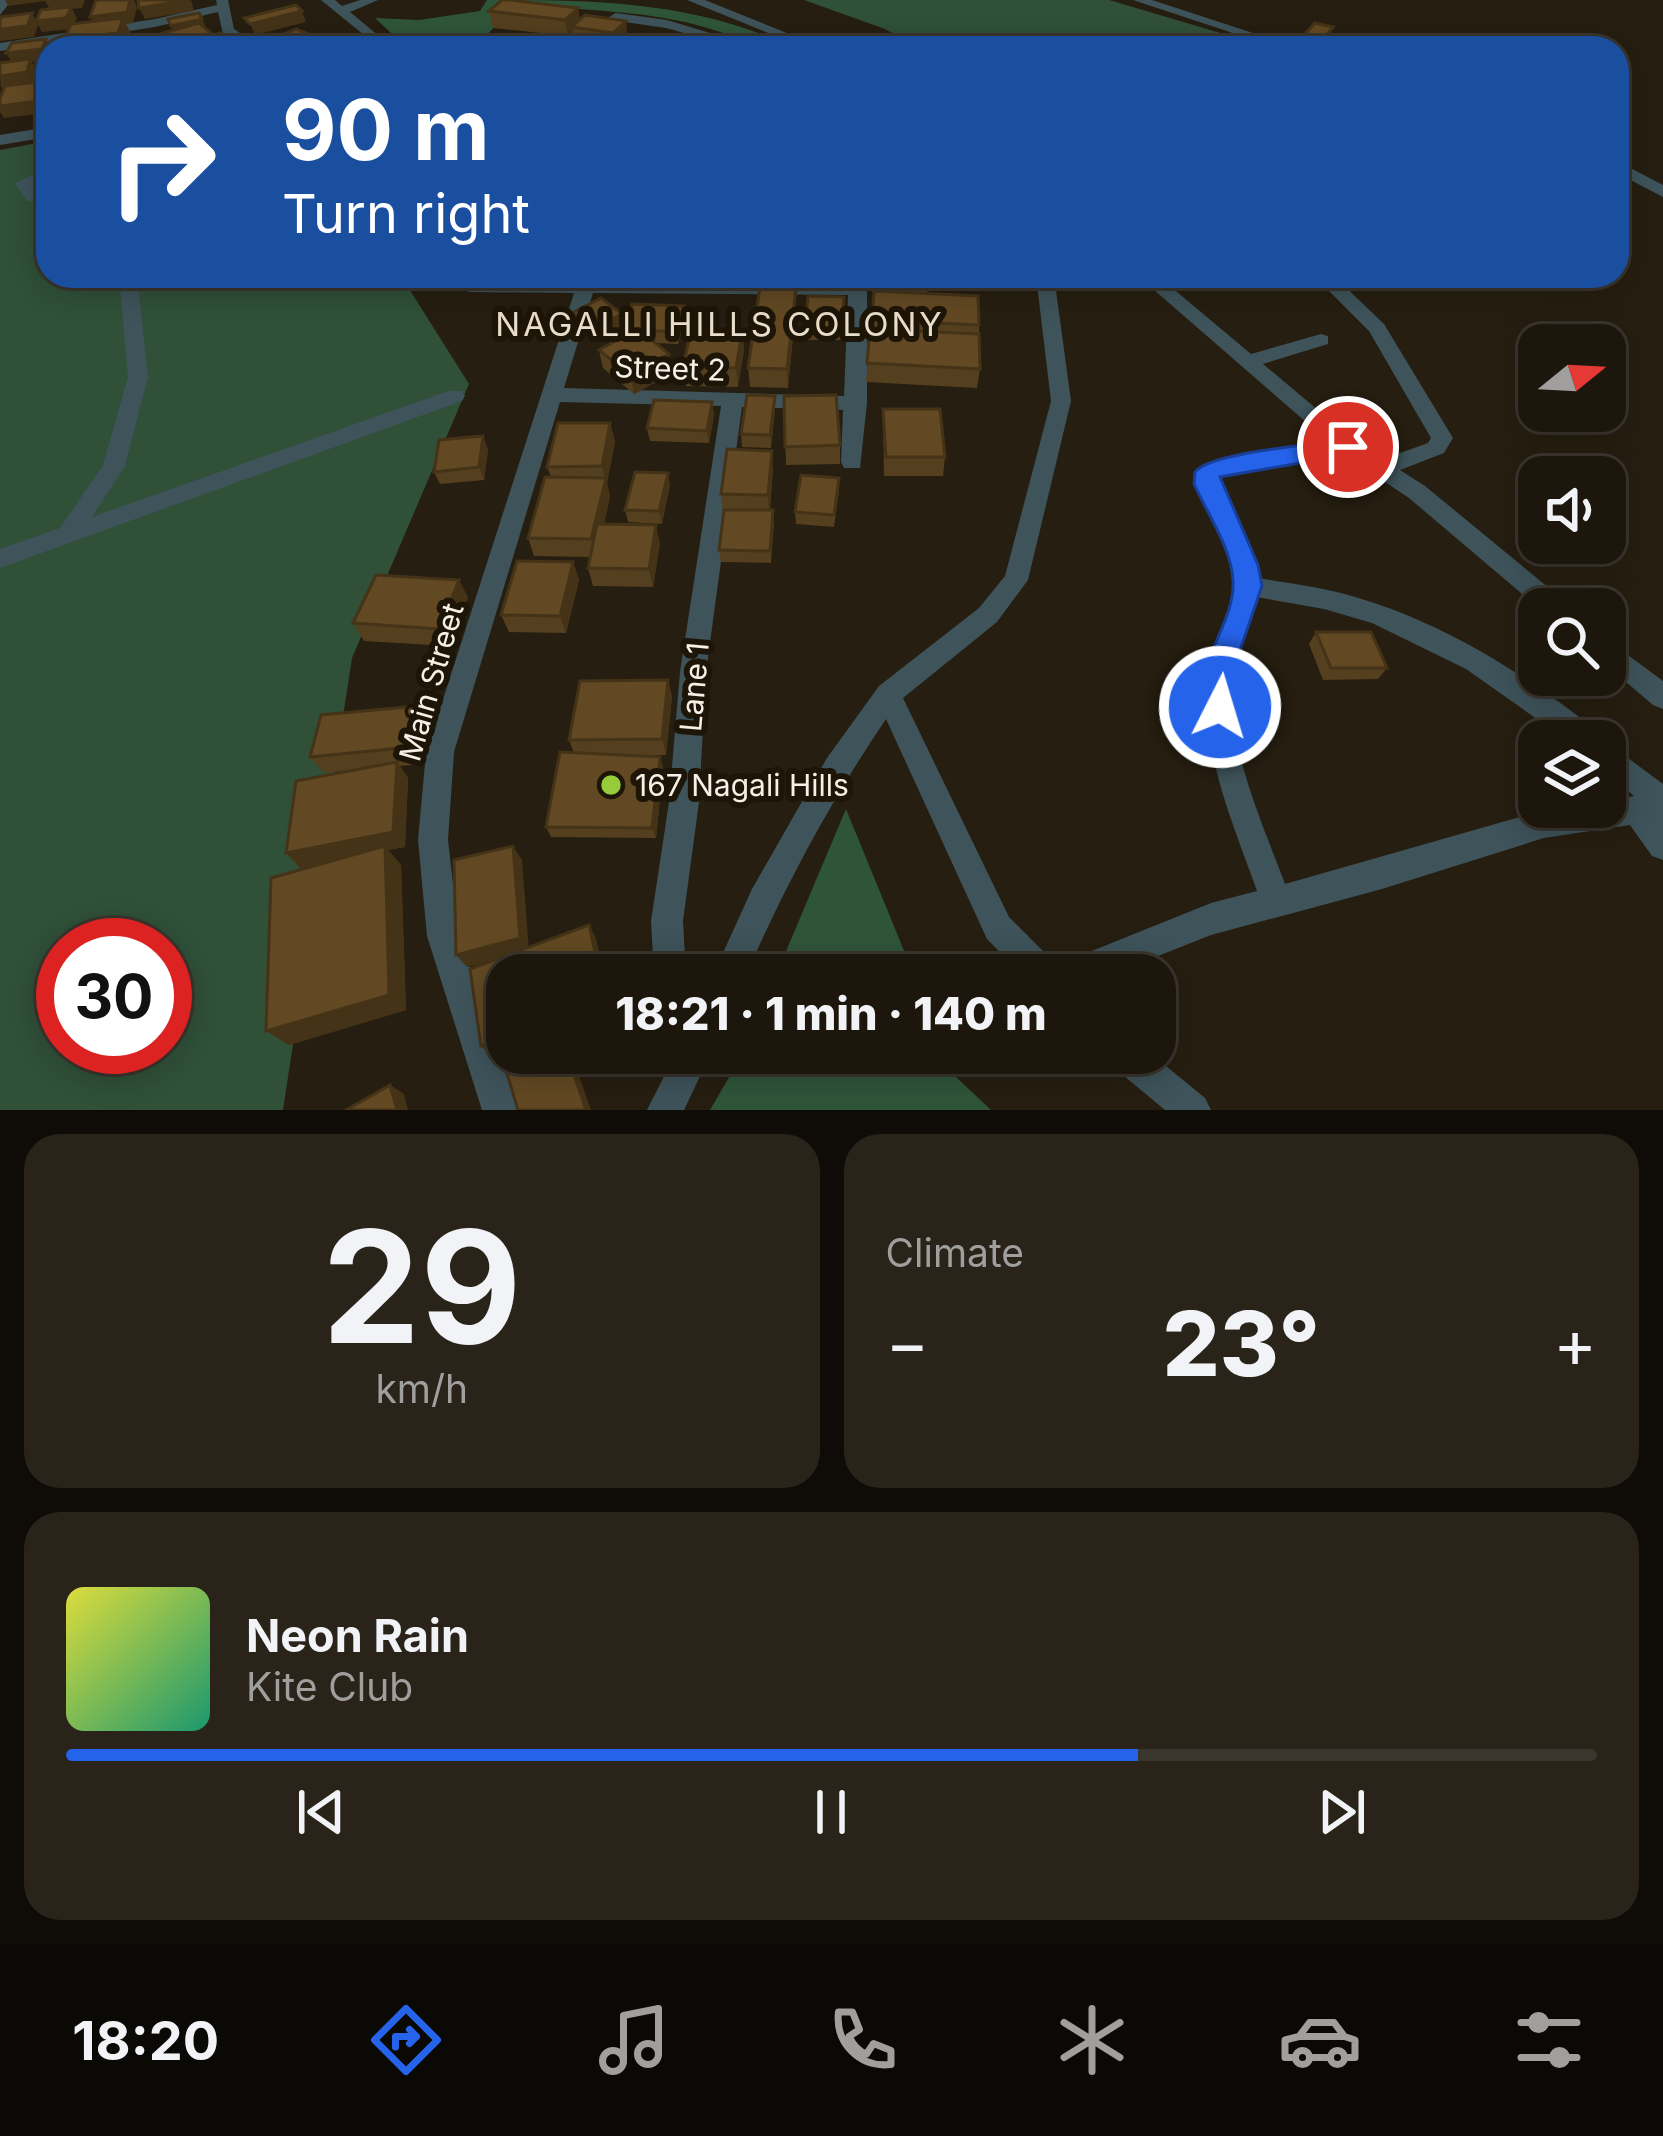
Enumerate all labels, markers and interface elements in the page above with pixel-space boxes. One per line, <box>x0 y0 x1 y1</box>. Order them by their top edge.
text: 90 m <box>282 79 490 180</box>
icon: right <box>84 84 240 240</box>
text: Turn right <box>282 181 530 246</box>
district label: NAGALLI HILLS COLONY <box>495 304 945 344</box>
north arrow <box>1518 324 1626 432</box>
map controls <box>1518 324 1626 828</box>
street label: Street 2 <box>614 348 726 388</box>
pin <box>1297 396 1399 498</box>
icon: arrive <box>1315 414 1381 480</box>
button: sound <box>1518 456 1626 564</box>
button: search <box>1518 588 1626 696</box>
street label: Main Street <box>391 599 471 765</box>
street label: Lane 1 <box>672 641 716 733</box>
position arrow <box>1157 644 1283 770</box>
button: layers <box>1518 720 1626 828</box>
place label: 167 Nagali Hills <box>635 767 849 803</box>
marker: 167 Nagali Hills <box>598 772 624 798</box>
speed limit sign: 30 <box>36 918 192 1074</box>
text: 18:21 · 1 min · 140 m <box>615 986 1047 1041</box>
text: 29 <box>322 1192 522 1381</box>
text: Climate <box>886 1229 1024 1276</box>
text: 23° <box>1162 1289 1320 1398</box>
text: − <box>886 1303 929 1383</box>
text: + <box>1553 1303 1597 1383</box>
text: km/h <box>375 1365 468 1412</box>
text: Neon Rain <box>246 1608 469 1663</box>
text: Kite Club <box>246 1663 413 1710</box>
icon: previous <box>288 1779 354 1845</box>
icon: pause <box>798 1779 864 1845</box>
icon: next <box>1309 1779 1375 1845</box>
icon: directions <box>364 1998 448 2082</box>
icon: music <box>592 1998 676 2082</box>
icon: phone <box>821 1998 905 2082</box>
icon: climate <box>1050 1998 1134 2082</box>
icon: car <box>1278 1998 1362 2082</box>
icon: filters <box>1507 1998 1591 2082</box>
text: 18:20 <box>72 2008 219 2073</box>

